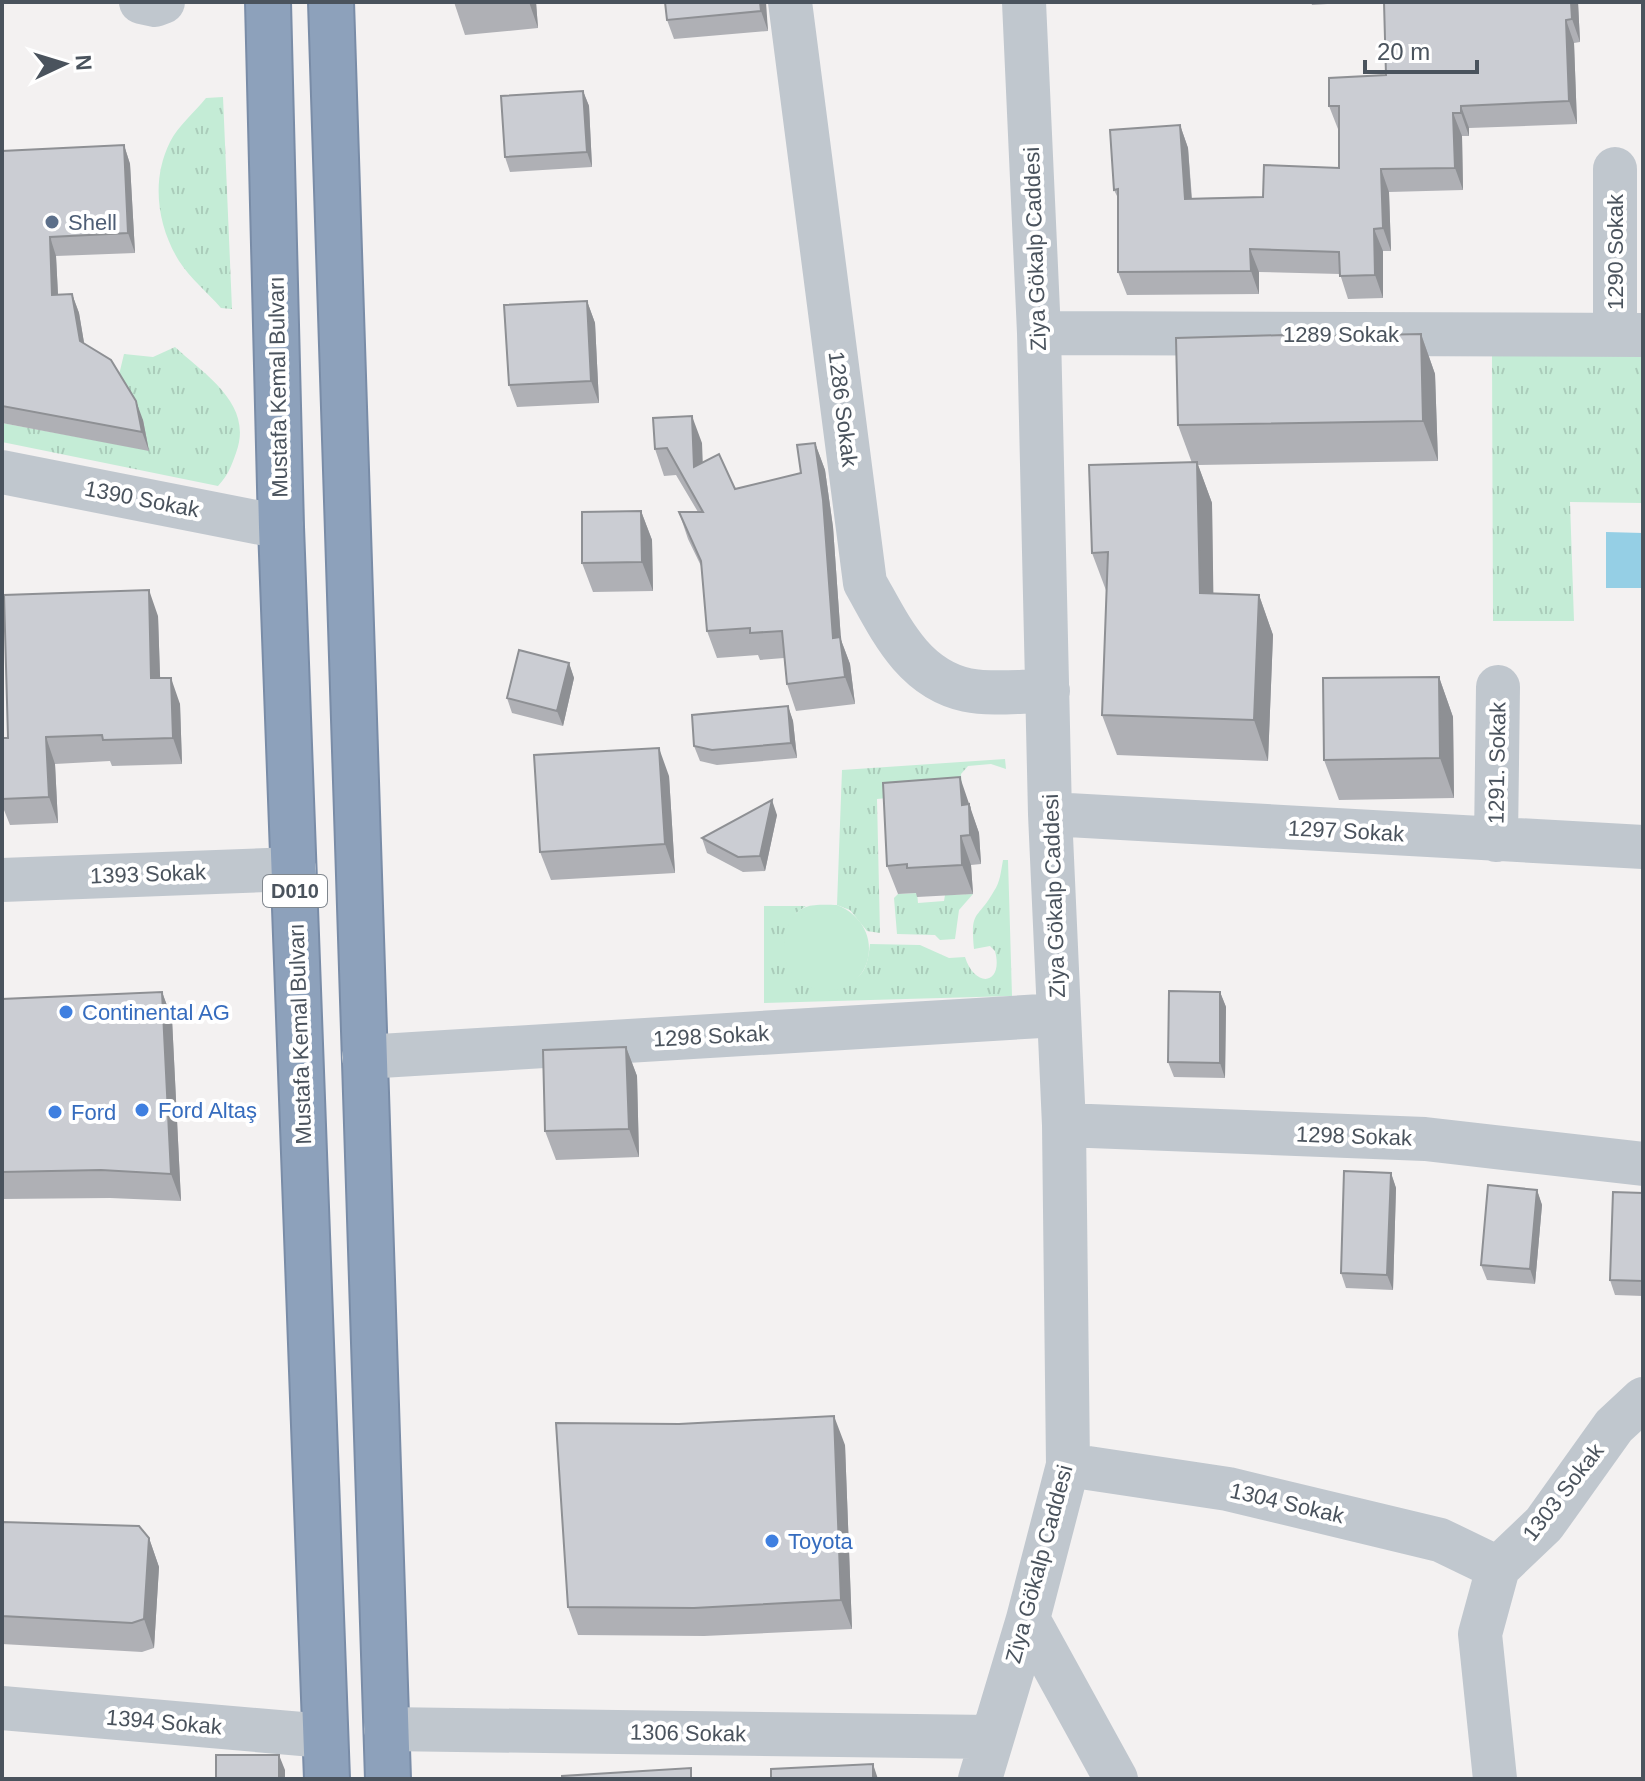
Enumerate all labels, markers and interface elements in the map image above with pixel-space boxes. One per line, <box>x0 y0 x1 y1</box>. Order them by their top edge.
north arrow <box>24 24 104 104</box>
scale bar <box>1365 24 1477 74</box>
text: 20 m <box>1377 38 1430 65</box>
text: N <box>70 54 96 71</box>
street label: Ziya Gökalp Caddesi <box>1019 147 1051 351</box>
street label: 1290 Sokak <box>1603 193 1628 310</box>
place label: Shell <box>68 210 117 235</box>
marker: Shell <box>43 213 61 231</box>
street label: Mustafa Kemal Bulvarı <box>264 276 292 498</box>
street label: 1289 Sokak <box>1283 322 1400 347</box>
street label: 1286 Sokak <box>824 350 863 469</box>
street label: 1390 Sokak <box>83 476 202 523</box>
street label: 1291. Sokak <box>1483 701 1511 824</box>
street label: Ziya Gökalp Caddesi <box>1038 794 1070 998</box>
street label: 1297 Sokak <box>1287 815 1406 847</box>
street label: 1393 Sokak <box>89 859 207 889</box>
road number: D010 <box>263 875 327 907</box>
street label: Mustafa Kemal Bulvarı <box>284 923 316 1145</box>
place label: Continental AG <box>82 1000 230 1025</box>
marker: Continental AG <box>57 1003 75 1021</box>
street label: 1298 Sokak <box>652 1020 771 1052</box>
place label: Ford Altaş <box>158 1098 257 1123</box>
place label: Ford <box>71 1100 116 1125</box>
marker: Ford Altaş <box>133 1101 151 1119</box>
marker: Ford <box>46 1103 64 1121</box>
street label: 1298 Sokak <box>1295 1121 1413 1151</box>
street label: 1303 Sokak <box>1517 1438 1609 1545</box>
street label: Ziya Gökalp Caddesi <box>1000 1462 1078 1666</box>
street label: 1304 Sokak <box>1228 1478 1347 1528</box>
place label: Toyota <box>788 1529 854 1554</box>
marker: Toyota <box>763 1532 781 1550</box>
street label: 1394 Sokak <box>105 1704 224 1740</box>
street label: 1306 Sokak <box>630 1719 747 1747</box>

